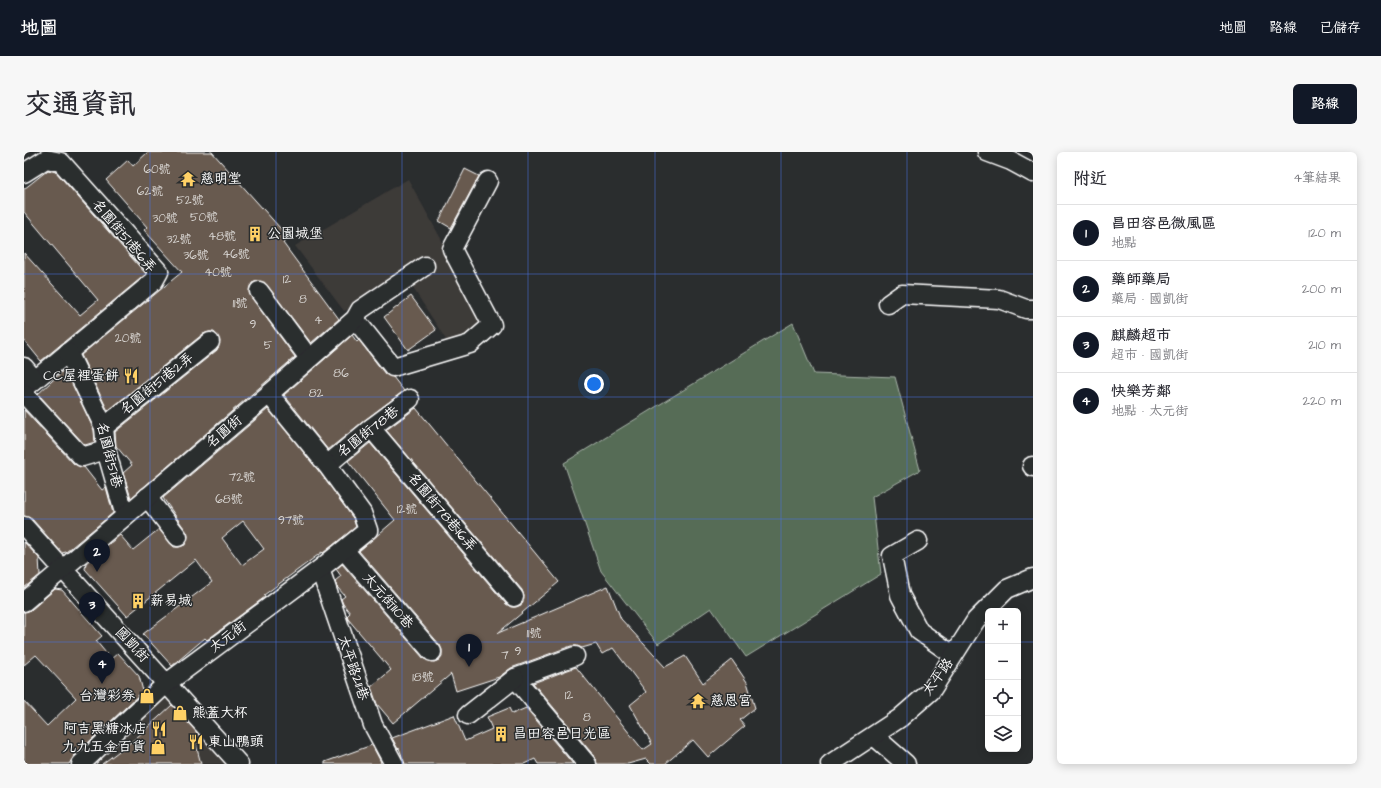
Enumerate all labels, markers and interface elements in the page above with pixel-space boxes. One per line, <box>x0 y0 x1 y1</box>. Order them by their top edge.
text: 地圖 <box>20 15 58 42</box>
text: 地圖 <box>1219 18 1247 38</box>
text: 路線 <box>1269 18 1297 38</box>
text: 已儲存 <box>1319 18 1361 38</box>
button: 路線 <box>1293 84 1357 124</box>
text: 交通資訊 <box>24 85 136 124</box>
house number: 60號 <box>143 161 171 178</box>
text: 附近 <box>1073 167 1107 191</box>
place label: 慈明堂 <box>200 169 242 189</box>
text: 4筆結果 <box>1293 169 1341 187</box>
temple icon: 慈明堂 <box>179 170 197 188</box>
house number: 62號 <box>137 183 163 200</box>
house number: 52號 <box>176 192 204 209</box>
street label: 名園街51巷6弄 <box>87 195 161 277</box>
house number: 50號 <box>190 209 218 226</box>
house number: 30號 <box>152 210 178 227</box>
text: 昌田容邑微風區 <box>1111 213 1216 234</box>
place label: 公園城堡 <box>267 224 323 244</box>
text: 1 <box>1085 224 1087 242</box>
text: 120 m <box>1308 224 1341 242</box>
building icon: 公園城堡 <box>246 225 264 243</box>
house number: 48號 <box>208 228 236 245</box>
house number: 32號 <box>167 231 191 248</box>
text: 地點 <box>1111 234 1137 252</box>
house number: 46號 <box>222 246 250 263</box>
house number: 36號 <box>183 247 209 264</box>
house number: 40號 <box>204 264 232 281</box>
text: 藥師藥局 <box>1111 269 1171 290</box>
house number: 12 <box>283 271 291 288</box>
text: 2 <box>1082 280 1090 298</box>
text: 200 m <box>1302 280 1341 298</box>
text: 藥局 · 國凱街 <box>1111 290 1188 308</box>
house number: 8 <box>299 291 307 308</box>
house number: 11號 <box>232 295 248 312</box>
house number: 4 <box>314 312 322 329</box>
house number: 9 <box>250 316 257 333</box>
text: 麒麟超市 <box>1111 325 1171 346</box>
house number: 20號 <box>115 330 141 347</box>
text: 3 <box>1083 336 1089 354</box>
text: 210 m <box>1308 336 1341 354</box>
house number: 5 <box>264 337 273 354</box>
text: 超市 · 國凱街 <box>1111 346 1188 364</box>
street label: 名園街51巷2弄 <box>116 348 198 420</box>
house number: 86 <box>333 365 349 382</box>
place label: CC屋裡蛋餅 <box>43 366 119 386</box>
restaurant icon: CC屋裡蛋餅 <box>122 367 140 385</box>
your location <box>584 374 604 394</box>
text: 快樂芳鄰 <box>1111 381 1171 402</box>
house number: 82 <box>309 385 323 402</box>
text: 4 <box>1082 392 1090 410</box>
text: 220 m <box>1303 392 1341 410</box>
street label: 名園街78巷 <box>333 401 404 463</box>
text: 地點 · 太元街 <box>1111 402 1188 420</box>
street label: 名園街 <box>201 411 247 453</box>
street label: 名園街51巷 <box>91 420 127 491</box>
street label: 名園街78巷16弄 <box>403 468 481 556</box>
house number: 72號 <box>229 469 255 486</box>
house number: 68號 <box>215 491 243 508</box>
house number: 12號 <box>397 501 417 518</box>
house number: 97號 <box>278 512 304 529</box>
pin: 2 <box>84 539 110 572</box>
street label: 太元街110巷 <box>358 569 419 634</box>
place label: 薪易城 <box>150 591 192 611</box>
pin: 3 <box>79 592 105 625</box>
building icon: 薪易城 <box>129 592 147 610</box>
map controls <box>985 608 1021 752</box>
button: + <box>985 608 1021 644</box>
street label: 太元街 <box>205 616 251 658</box>
street label: 國凱街 <box>110 623 154 667</box>
house number: 11號 <box>526 625 542 642</box>
street label: 太平路211巷 <box>333 633 374 704</box>
pin: 1 <box>456 634 482 667</box>
house number: 9 <box>515 643 522 660</box>
button: − <box>985 644 1021 680</box>
house number: 7 <box>501 647 509 664</box>
pin: 4 <box>89 651 115 684</box>
street label: 太平路 <box>918 654 958 700</box>
house number: 18號 <box>412 669 434 686</box>
button: locate <box>985 680 1021 716</box>
place label: 台灣彩券 <box>79 686 135 706</box>
shop icon: 台灣彩券 <box>138 687 156 705</box>
house number: 12 <box>565 687 573 704</box>
place label: 慈恩宮 <box>710 691 752 711</box>
temple icon: 慈恩宮 <box>689 692 707 710</box>
place label: 熊蓋大杯 <box>192 703 248 723</box>
shop icon: 熊蓋大杯 <box>171 704 189 722</box>
house number: 8 <box>583 709 591 726</box>
button: layers <box>985 716 1021 752</box>
place label: 阿吉黑糖冰店 <box>63 719 147 739</box>
restaurant icon: 阿吉黑糖冰店 <box>150 720 168 738</box>
place label: 昌田容邑日光區 <box>513 724 611 744</box>
building icon: 昌田容邑日光區 <box>492 725 510 743</box>
place label: 東山鴨頭 <box>208 732 264 752</box>
restaurant icon: 東山鴨頭 <box>187 733 205 751</box>
place label: 九九五金百貨 <box>62 737 146 757</box>
shop icon: 九九五金百貨 <box>149 738 167 756</box>

